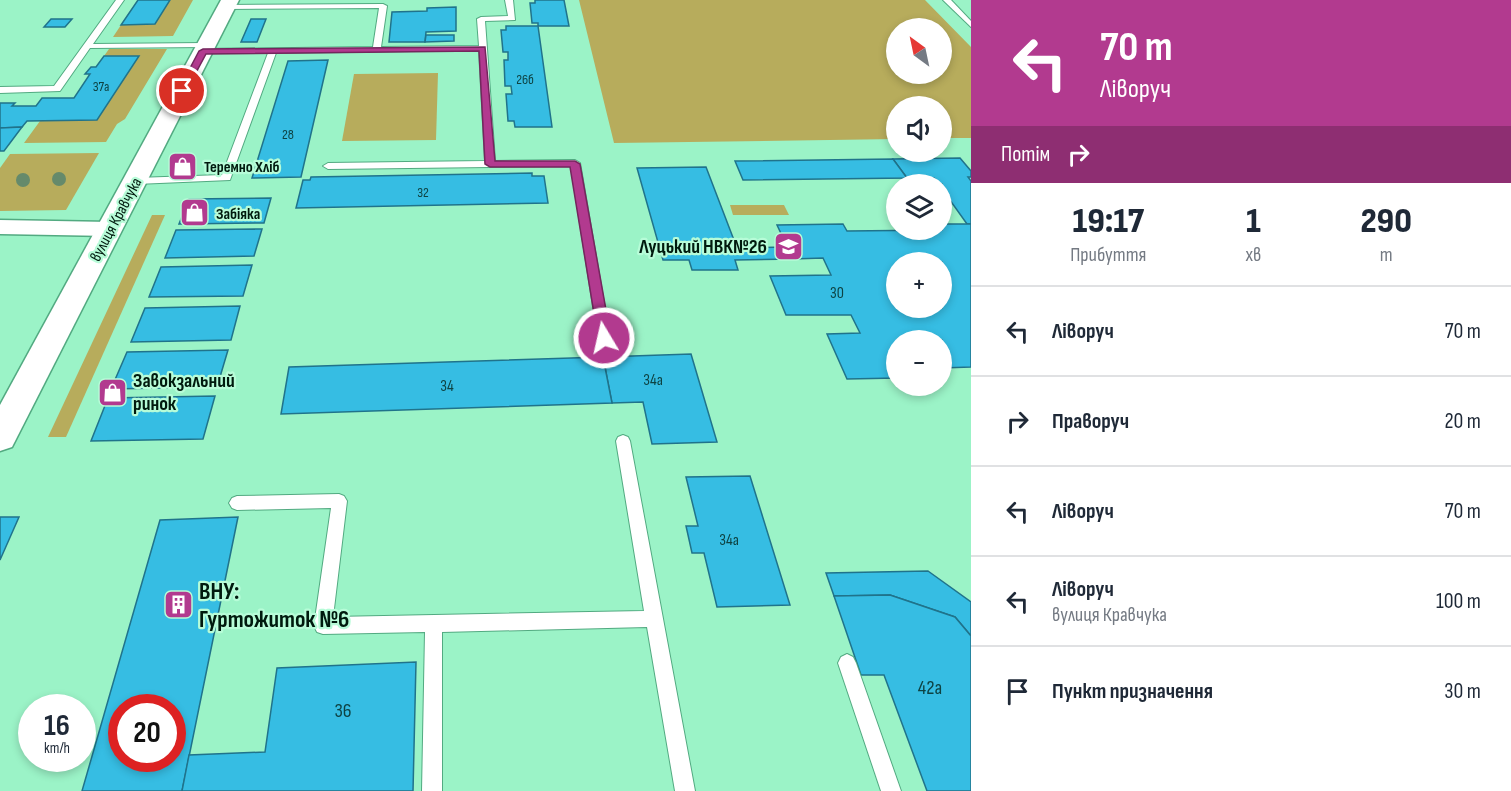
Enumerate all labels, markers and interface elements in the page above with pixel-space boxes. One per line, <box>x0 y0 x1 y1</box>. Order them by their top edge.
north arrow <box>886 18 952 84</box>
map controls <box>886 18 952 396</box>
text: 70 m <box>1100 22 1173 73</box>
icon: left <box>1001 24 1079 102</box>
pin <box>156 65 207 116</box>
house number: 26б <box>516 71 534 88</box>
text: Ліворуч <box>1100 73 1171 105</box>
icon: arrive <box>165 74 198 107</box>
house number: 37а <box>93 78 109 95</box>
button: sound <box>886 96 952 162</box>
house number: 28 <box>282 126 294 143</box>
icon: right <box>1062 138 1095 171</box>
text: Потім <box>1001 141 1050 168</box>
shop icon: Теремно Хліб <box>167 150 199 182</box>
place label: Теремно Хліб <box>204 158 280 177</box>
button: layers <box>886 174 952 240</box>
street label: вулиця Кравчука <box>86 175 146 265</box>
house number: 32 <box>417 184 429 201</box>
shop icon: Забіяка <box>179 197 211 229</box>
text: 19:17 <box>1072 200 1144 243</box>
text: 1 <box>1246 200 1261 243</box>
text: 290 <box>1360 200 1412 243</box>
place label: Забіяка <box>216 205 260 224</box>
school or university icon: Луцький НВК№26 <box>772 230 804 262</box>
place label: Луцький НВК№26 <box>638 235 767 259</box>
text: Прибуття <box>1070 243 1146 267</box>
text: хв <box>1245 243 1261 267</box>
text: m <box>1380 243 1393 267</box>
button: + <box>886 252 952 318</box>
house number: 30 <box>830 284 844 303</box>
position arrow <box>572 306 636 370</box>
icon: left <box>1001 315 1034 348</box>
text: Ліворуч <box>1052 318 1114 345</box>
text: 70 m <box>1445 318 1481 345</box>
button: − <box>886 330 952 396</box>
place label: Завокзальний ринок <box>133 369 235 416</box>
house number: 34а <box>643 371 663 390</box>
shop icon: Завокзальний ринок <box>96 376 128 408</box>
house number: 34 <box>440 377 454 396</box>
icon: right <box>1001 405 1034 438</box>
text: Праворуч <box>1052 408 1129 435</box>
text: 20 m <box>1445 408 1481 435</box>
icon: left <box>1001 495 1034 528</box>
text: Ліворуч <box>1052 498 1114 525</box>
text: 70 m <box>1445 498 1481 525</box>
house number: 34а <box>719 531 739 550</box>
text: Ліворуч <box>1052 576 1114 603</box>
place label: ВНУ: Гуртожиток №6 <box>199 577 349 634</box>
icon: left <box>1001 585 1034 618</box>
text: 100 m <box>1436 588 1481 615</box>
building icon: ВНУ: Гуртожиток №6 <box>162 589 194 621</box>
text: вулиця Кравчука <box>1052 603 1167 627</box>
icon: arrive <box>1001 675 1034 708</box>
house number: 42а <box>918 676 942 700</box>
text: Пункт призначення <box>1052 678 1213 705</box>
text: 30 m <box>1444 678 1481 705</box>
speed limit sign: 20 <box>108 694 186 772</box>
house number: 36 <box>334 699 352 723</box>
text: 16 <box>44 708 70 744</box>
text: km/h <box>44 739 70 758</box>

